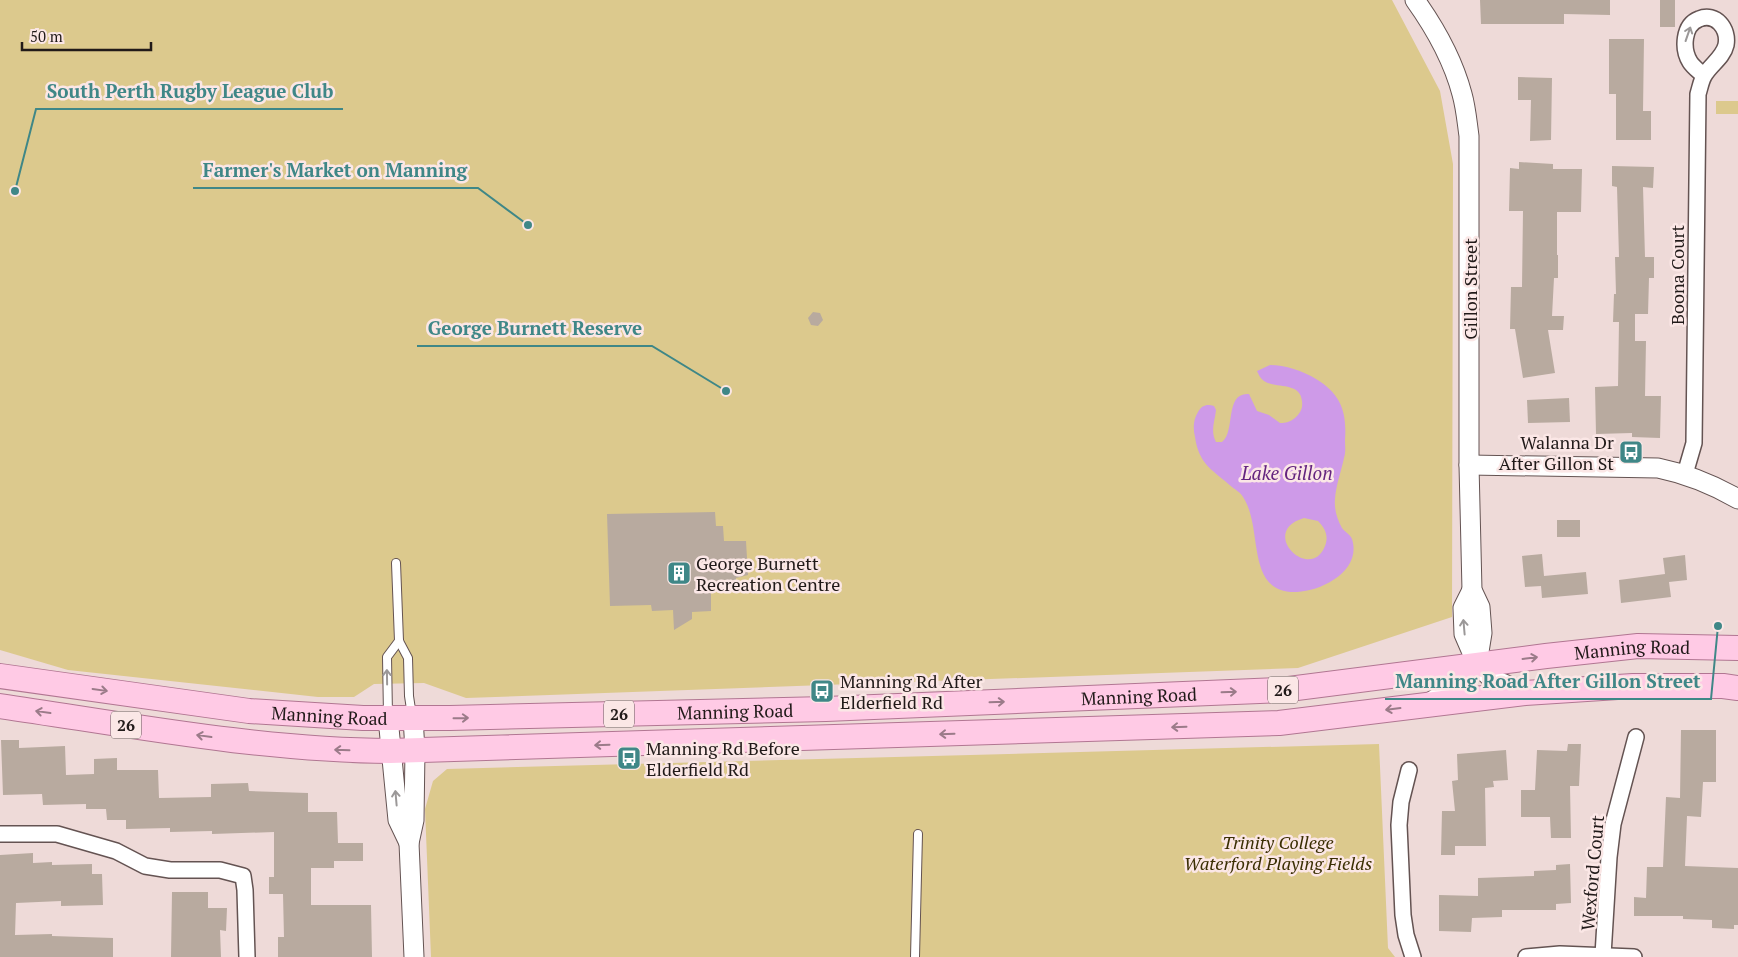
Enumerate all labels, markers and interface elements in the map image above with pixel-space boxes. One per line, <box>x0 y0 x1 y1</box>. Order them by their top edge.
scale bar <box>22 20 151 52</box>
text: 50 m <box>30 26 63 46</box>
one-way arrow <box>1683 26 1693 42</box>
callout: South Perth Rugby League Club <box>36 75 343 109</box>
text: South Perth Rugby League Club <box>47 78 333 103</box>
callout: Farmer's Market on Manning <box>193 154 478 188</box>
text: Farmer's Market on Manning <box>203 157 468 182</box>
street label: Boona Court <box>1665 225 1689 325</box>
street label: Gillon Street <box>1458 238 1482 340</box>
callout: George Burnett Reserve <box>417 312 652 346</box>
text: George Burnett Reserve <box>428 315 642 340</box>
place label: Walanna Dr After Gillon St <box>1499 430 1614 475</box>
bus stop icon: Walanna Dr After Gillon St <box>1618 439 1644 465</box>
water label: Lake Gillon <box>1240 460 1333 485</box>
place label: George Burnett Recreation Centre <box>696 551 840 596</box>
building icon: George Burnett Recreation Centre <box>666 560 692 586</box>
one-way arrow <box>1459 620 1469 636</box>
street label: Manning Road <box>1573 634 1690 665</box>
one-way arrow <box>1521 653 1537 663</box>
callout: Manning Road After Gillon Street <box>1385 665 1711 699</box>
text: Manning Road After Gillon Street <box>1395 668 1701 693</box>
place label: Manning Rd After Elderfield Rd <box>840 669 983 714</box>
one-way arrow <box>382 670 392 686</box>
road number: 26 <box>1268 676 1298 704</box>
bus stop icon: Manning Rd After Elderfield Rd <box>809 678 835 704</box>
street label: Manning Road <box>1080 682 1198 710</box>
one-way arrow <box>92 685 108 695</box>
one-way arrow <box>1221 688 1237 697</box>
one-way arrow <box>989 697 1005 706</box>
street label: Manning Road <box>677 698 794 725</box>
street label: Manning Road <box>271 700 387 730</box>
road number: 26 <box>604 701 634 728</box>
one-way arrow <box>1385 704 1401 714</box>
one-way arrow <box>35 707 51 717</box>
road number: 26 <box>111 712 141 738</box>
one-way arrow <box>453 713 469 722</box>
one-way arrow <box>1171 722 1187 731</box>
one-way arrow <box>939 730 955 739</box>
one-way arrow <box>196 731 212 741</box>
place label: Manning Rd Before Elderfield Rd <box>646 736 800 781</box>
one-way arrow <box>594 740 610 750</box>
bus stop icon: Manning Rd Before Elderfield Rd <box>616 745 642 771</box>
one-way arrow <box>334 746 350 755</box>
one-way arrow <box>391 791 401 807</box>
street label: Wexford Court <box>1575 814 1609 932</box>
park label: Trinity College Waterford Playing Fields <box>1184 830 1372 875</box>

